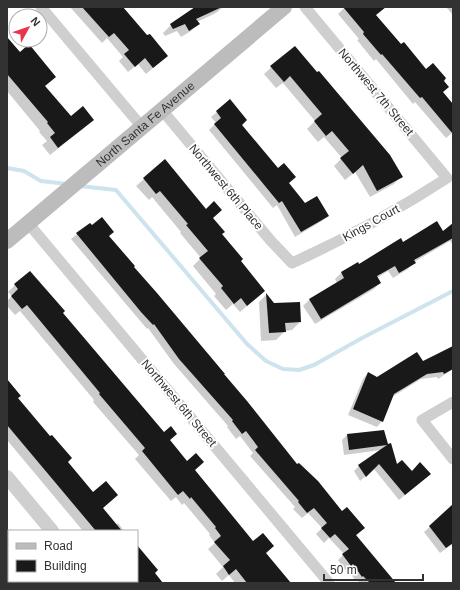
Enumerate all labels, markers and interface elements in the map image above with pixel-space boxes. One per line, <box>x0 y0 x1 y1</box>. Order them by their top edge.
north arrow <box>8 8 48 48</box>
text: N <box>29 15 43 29</box>
street label: Northwest 7th Street <box>335 46 417 139</box>
street label: North Santa Fe Avenue <box>93 78 198 170</box>
street label: Northwest 6th Place <box>186 141 266 233</box>
street label: Kings Court <box>340 201 402 244</box>
street label: Northwest 6th Street <box>138 357 220 450</box>
legend <box>8 530 138 582</box>
text: Road <box>44 539 73 553</box>
scale bar <box>324 556 423 582</box>
text: Building <box>44 559 87 573</box>
text: 50 m <box>330 563 357 577</box>

